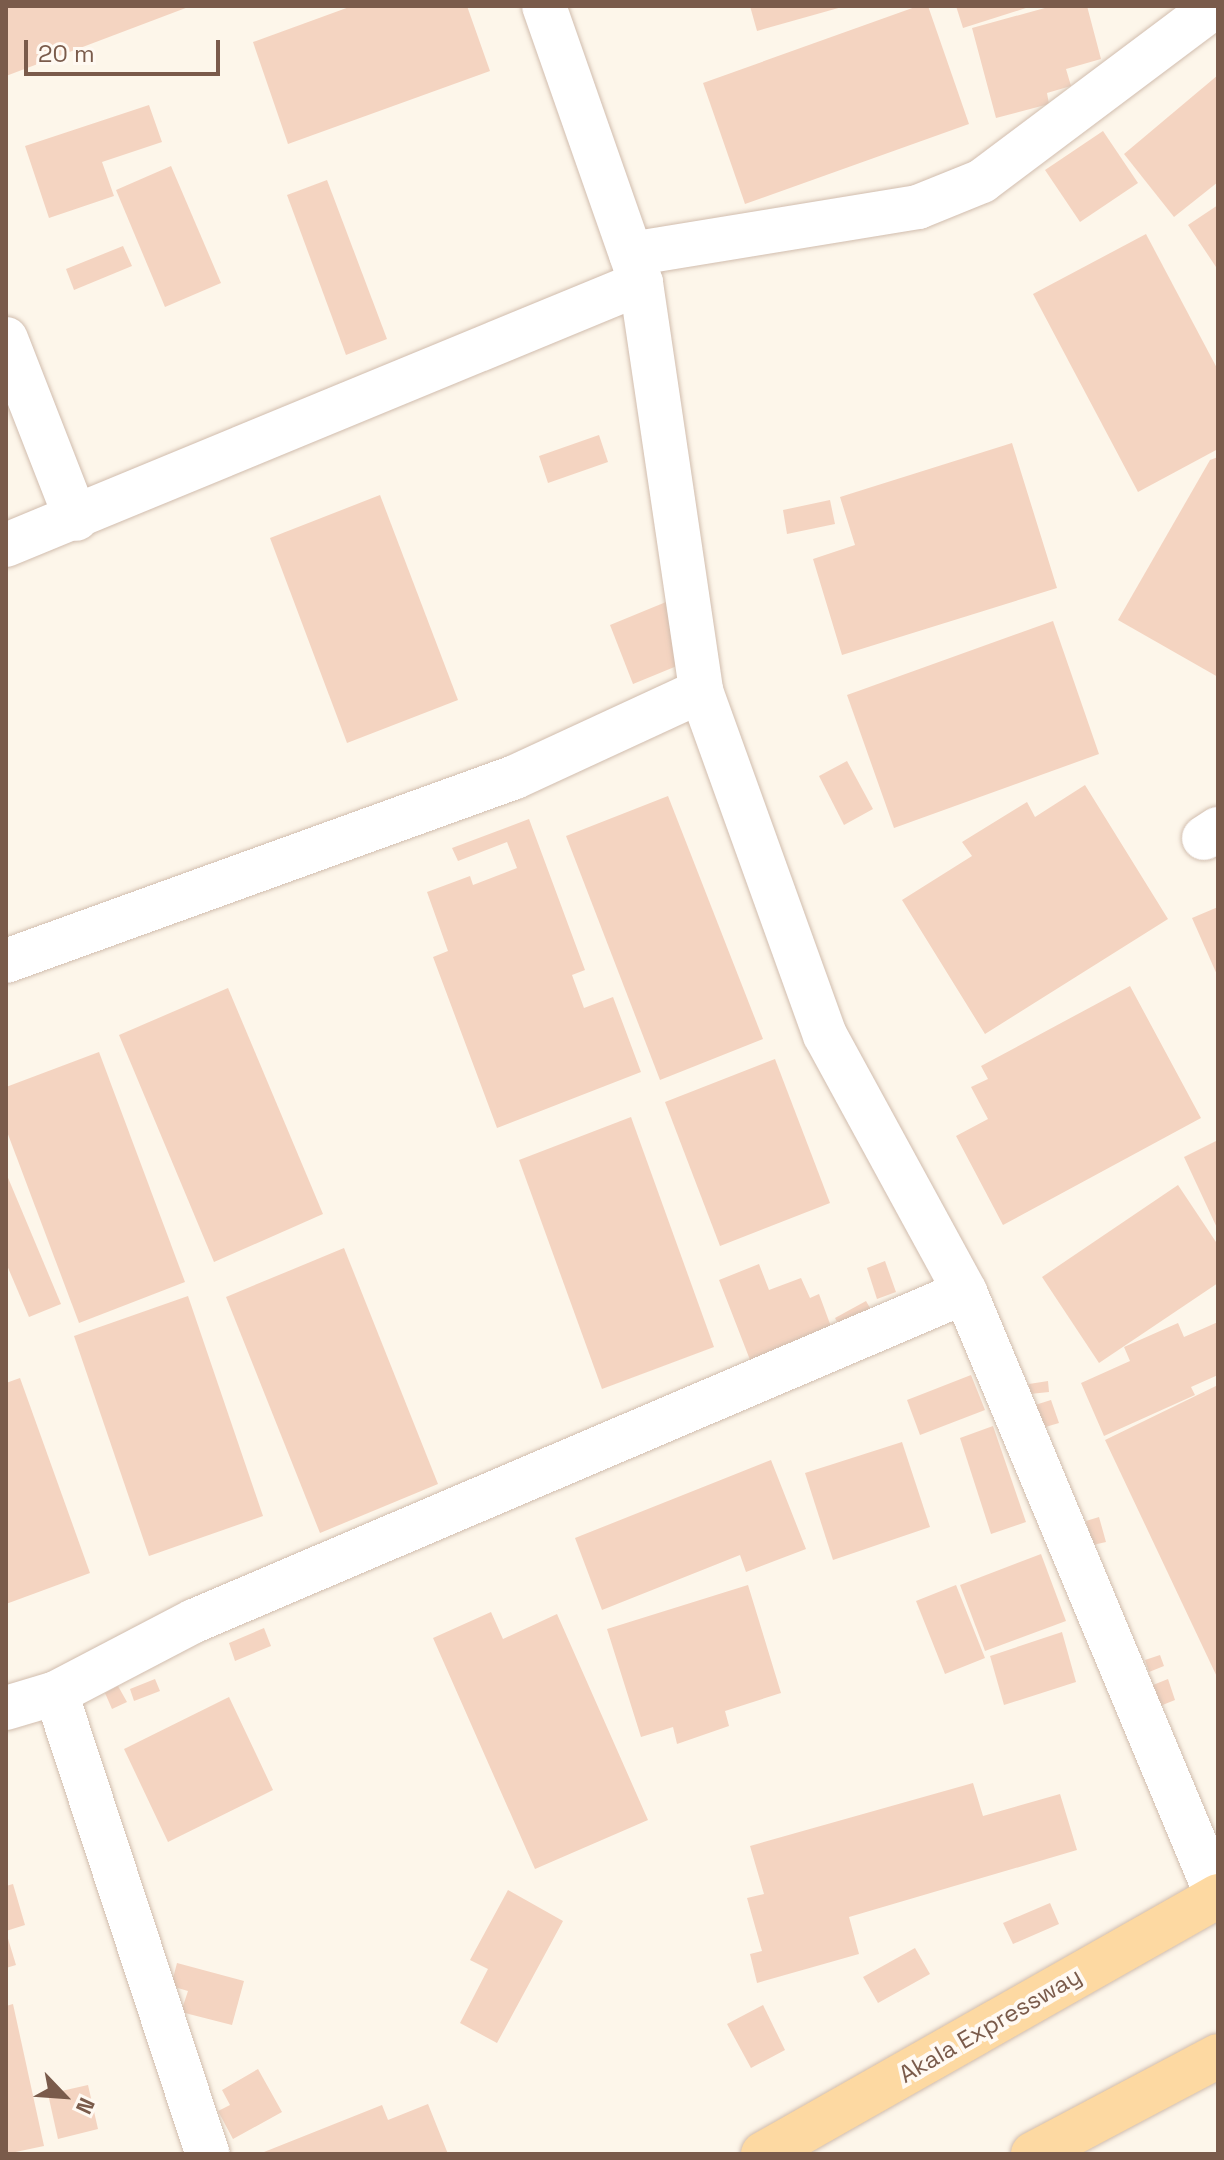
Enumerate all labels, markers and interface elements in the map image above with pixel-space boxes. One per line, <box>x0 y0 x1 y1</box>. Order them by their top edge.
scale bar <box>28 24 224 74</box>
text: 20 m <box>38 38 95 69</box>
street label: Akala Expressway <box>894 1961 1086 2089</box>
north arrow <box>24 2056 104 2136</box>
text: N <box>70 2094 102 2119</box>

